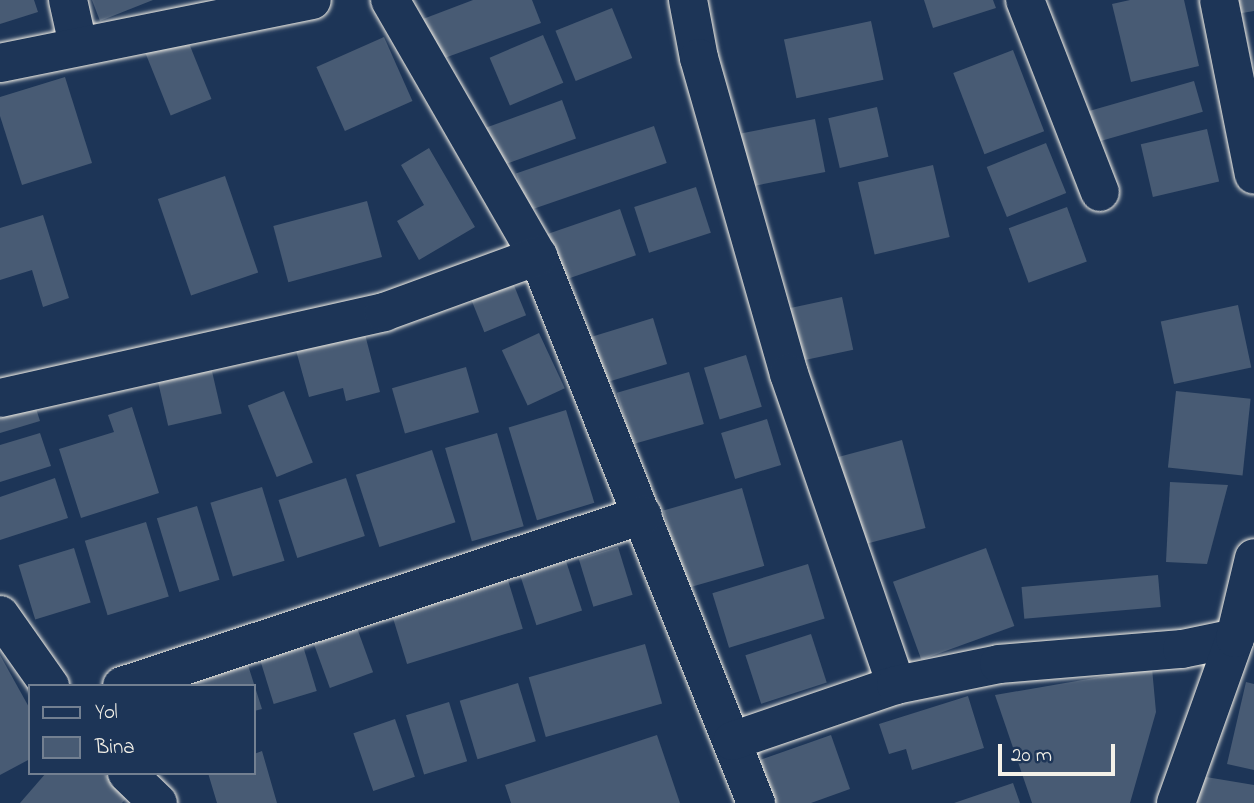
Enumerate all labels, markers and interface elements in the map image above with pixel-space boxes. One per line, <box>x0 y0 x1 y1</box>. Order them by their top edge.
legend <box>28 684 256 775</box>
text: Yol <box>95 698 118 728</box>
scale bar <box>1002 730 1119 774</box>
text: Bina <box>95 733 135 763</box>
text: 20 m <box>1011 741 1052 771</box>

